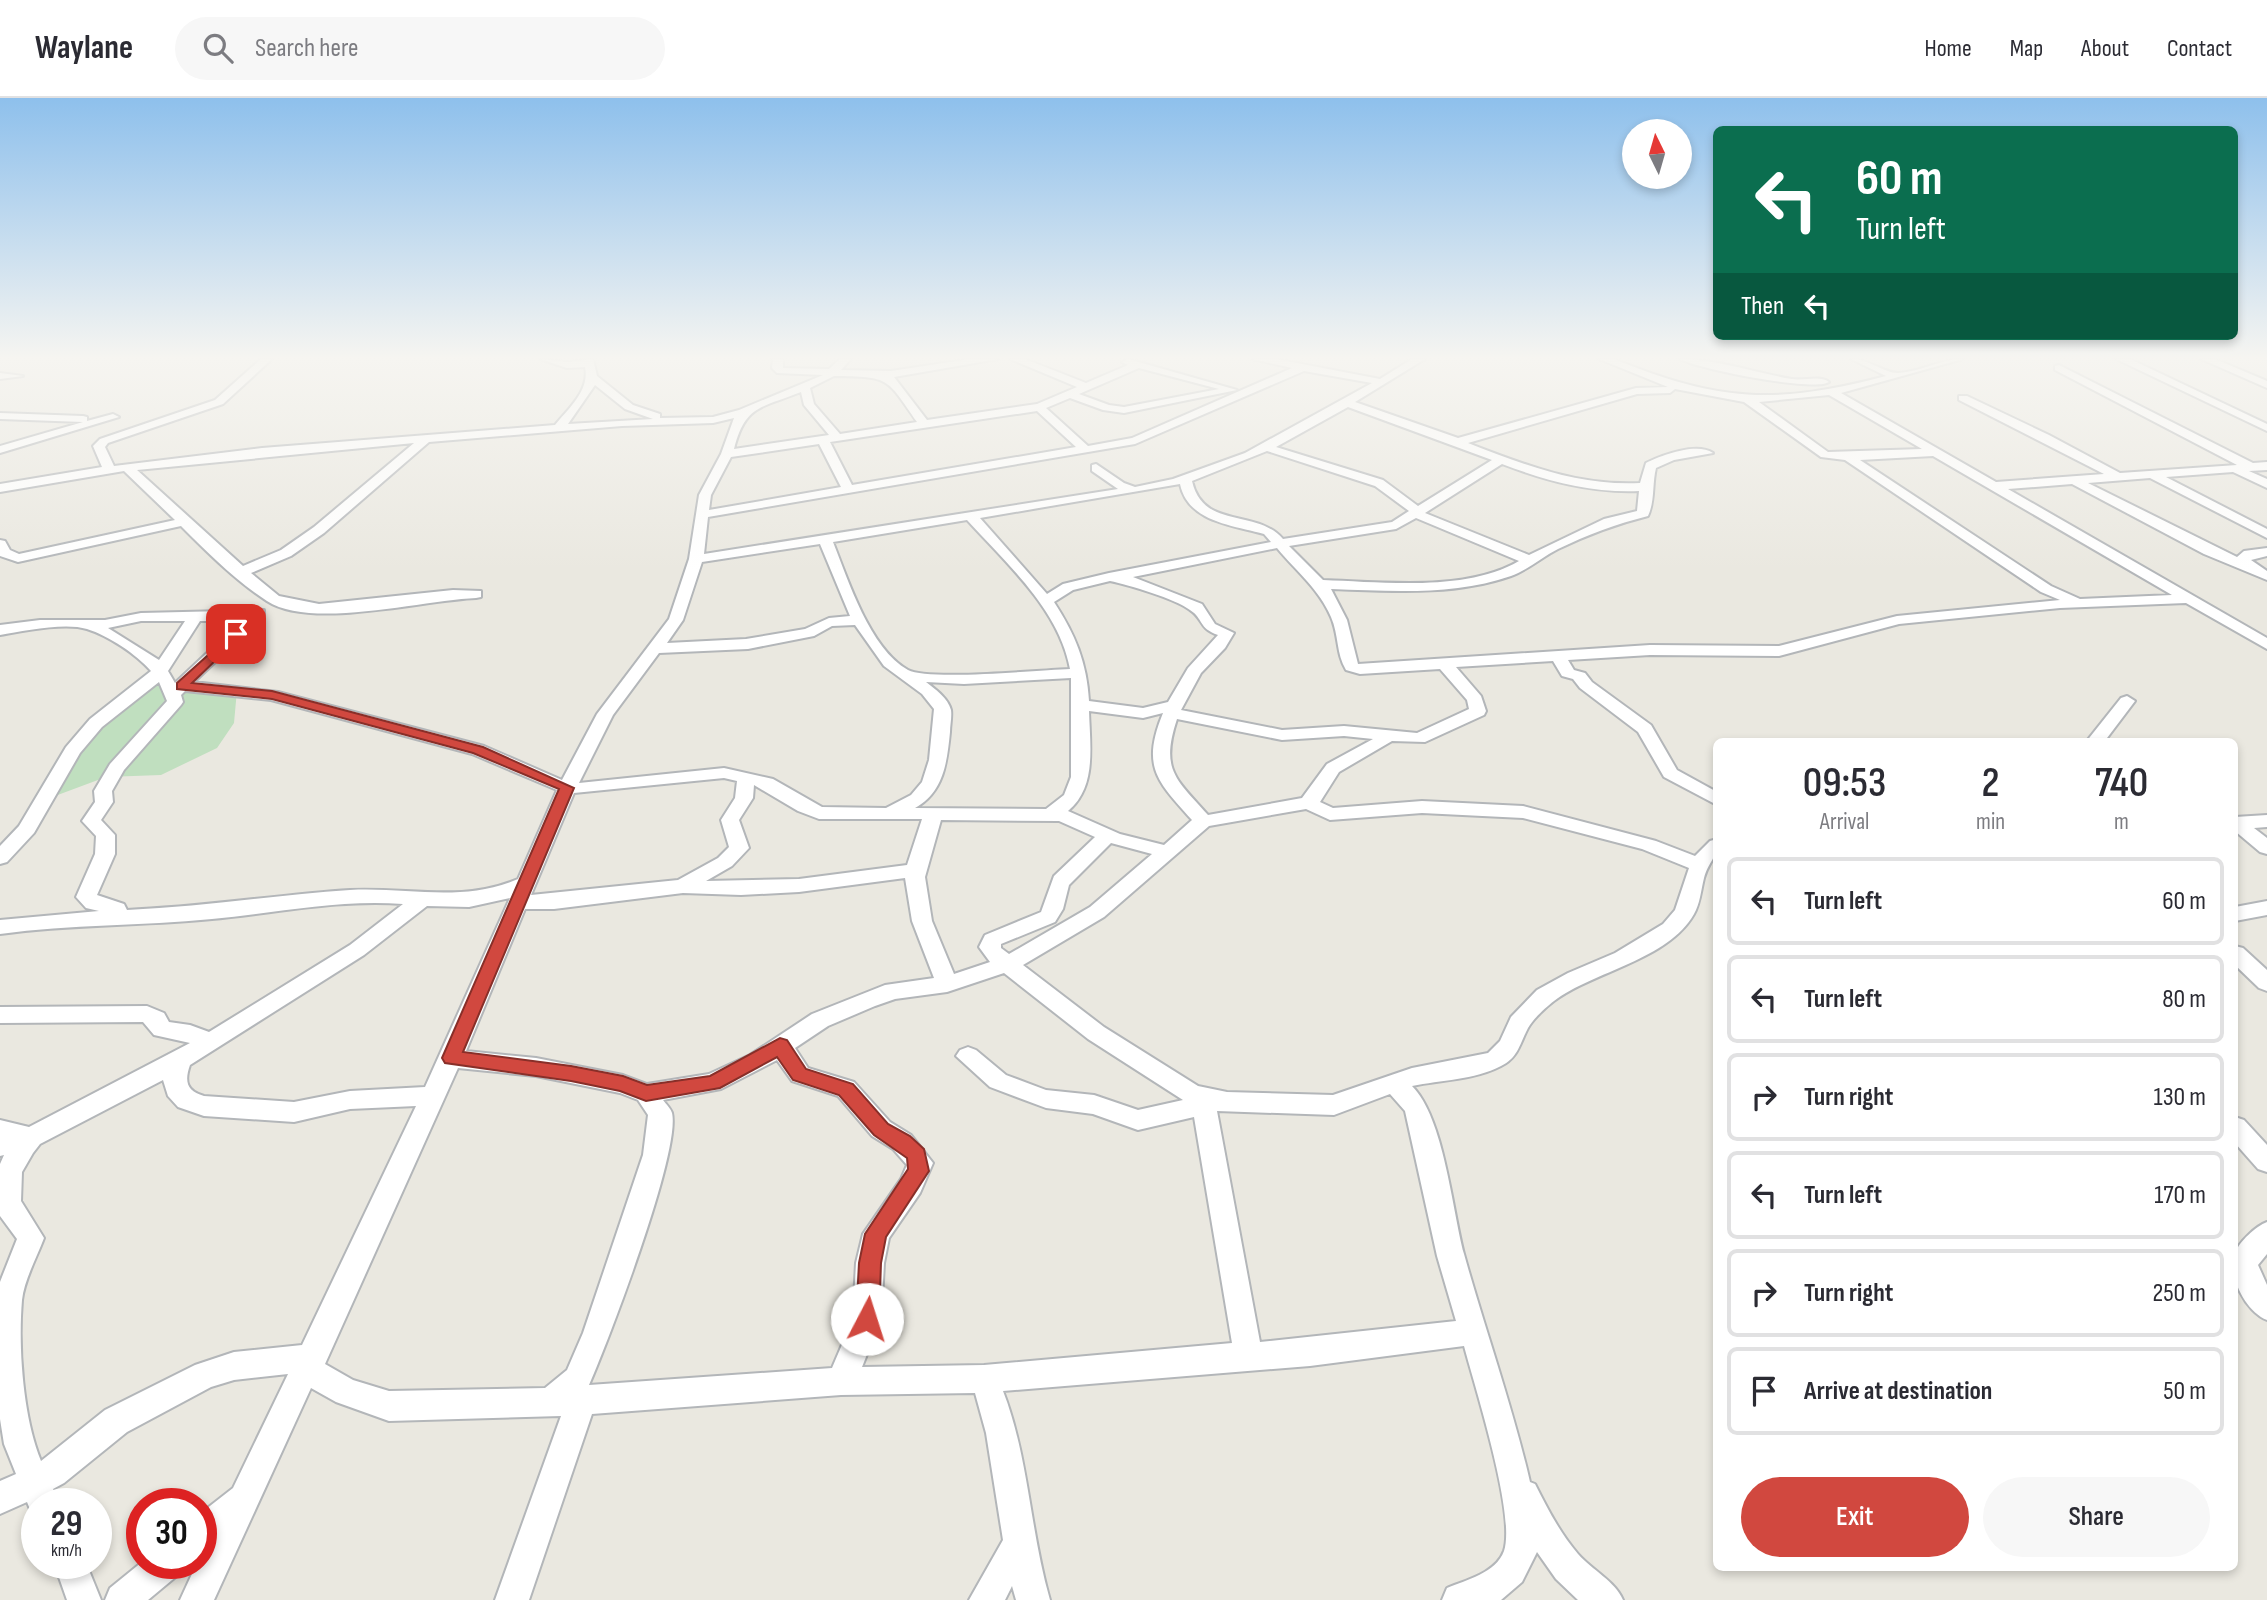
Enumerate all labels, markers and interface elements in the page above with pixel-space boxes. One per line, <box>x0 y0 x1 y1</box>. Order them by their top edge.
search box <box>175 17 665 80</box>
text: Waylane <box>35 28 133 68</box>
icon: search <box>199 29 237 67</box>
text: Search here <box>255 33 358 64</box>
text: Home <box>1924 34 1972 63</box>
text: Map <box>2010 34 2043 63</box>
text: About <box>2081 34 2129 63</box>
text: Contact <box>2167 34 2232 63</box>
north arrow <box>1622 119 1692 189</box>
map controls <box>1622 119 1692 189</box>
text: 60 m <box>1856 150 1943 209</box>
icon: left <box>1741 154 1832 245</box>
text: Turn left <box>1856 210 1946 249</box>
icon: left <box>1798 287 1836 325</box>
text: Then <box>1741 291 1784 322</box>
pin <box>206 604 266 664</box>
icon: arrive <box>217 615 255 653</box>
text: 09:53 <box>1803 758 1886 809</box>
text: 2 <box>1982 758 2000 809</box>
text: 740 <box>2095 758 2148 809</box>
text: Arrival <box>1820 808 1869 836</box>
text: min <box>1976 808 2005 836</box>
text: m <box>2114 808 2129 836</box>
icon: left <box>1745 882 1783 920</box>
text: Turn left <box>1804 886 1882 917</box>
text: 60 m <box>2162 886 2206 917</box>
icon: left <box>1745 980 1783 1018</box>
text: Turn left <box>1804 984 1882 1015</box>
text: 80 m <box>2162 984 2206 1015</box>
icon: right <box>1745 1078 1783 1116</box>
text: Turn right <box>1804 1082 1893 1113</box>
text: 130 m <box>2154 1082 2206 1113</box>
icon: left <box>1745 1176 1783 1214</box>
text: Turn left <box>1804 1180 1882 1211</box>
text: 170 m <box>2154 1180 2206 1211</box>
icon: right <box>1745 1274 1783 1312</box>
text: Turn right <box>1804 1278 1893 1309</box>
text: 250 m <box>2152 1278 2206 1309</box>
position arrow <box>830 1282 904 1356</box>
icon: arrive <box>1745 1372 1783 1410</box>
text: Arrive at destination <box>1804 1376 1992 1407</box>
text: 50 m <box>2163 1376 2206 1407</box>
button: Exit <box>1741 1477 1969 1557</box>
button: Share <box>1983 1477 2210 1557</box>
speed limit sign: 30 <box>126 1488 217 1579</box>
text: 29 <box>51 1503 82 1546</box>
text: km/h <box>51 1540 82 1561</box>

